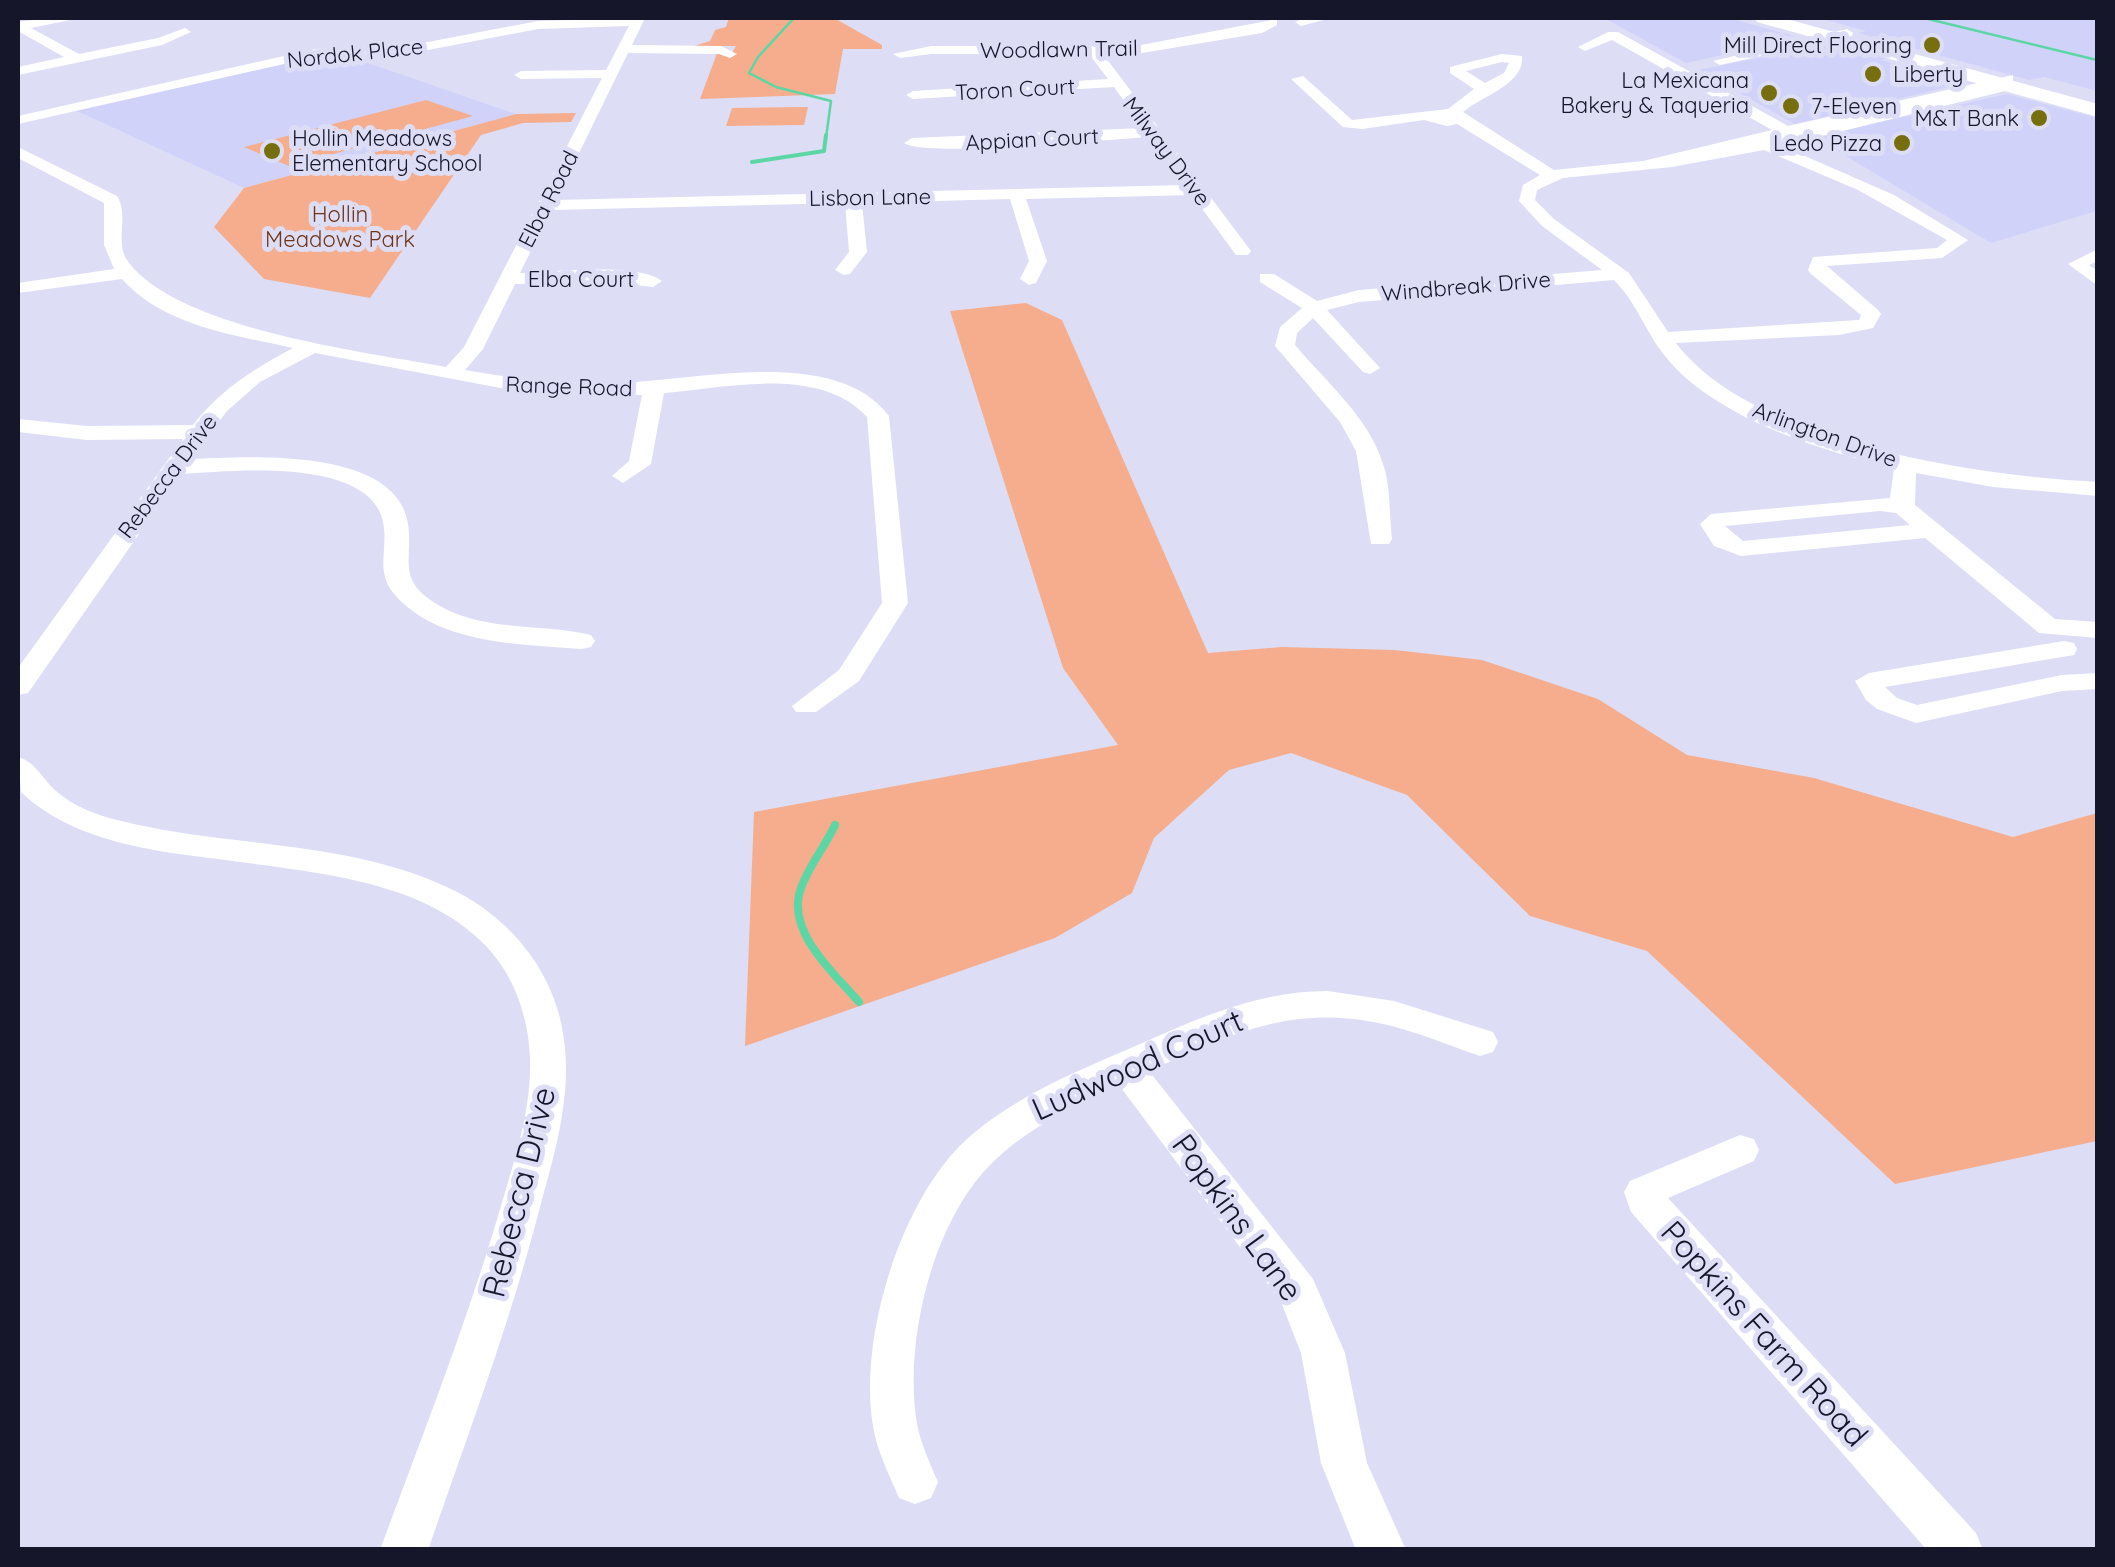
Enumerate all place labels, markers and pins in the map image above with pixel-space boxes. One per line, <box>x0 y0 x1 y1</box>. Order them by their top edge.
place label: Mill Direct Flooring <box>1724 31 1912 59</box>
marker: Mill Direct Flooring <box>1921 34 1943 56</box>
place label: Liberty <box>1893 60 1964 88</box>
marker: Liberty <box>1862 63 1884 85</box>
place label: La Mexicana Bakery & Taqueria <box>1561 66 1749 119</box>
marker: La Mexicana Bakery & Taqueria <box>1758 82 1780 104</box>
place label: 7-Eleven <box>1811 92 1897 120</box>
marker: 7-Eleven <box>1780 95 1802 117</box>
place label: M&T Bank <box>1914 104 2019 132</box>
marker: M&T Bank <box>2028 107 2050 129</box>
place label: Hollin Meadows Elementary School <box>292 124 483 177</box>
place label: Ledo Pizza <box>1773 129 1882 157</box>
marker: Ledo Pizza <box>1891 132 1913 154</box>
marker: Hollin Meadows Elementary School <box>261 140 283 162</box>

